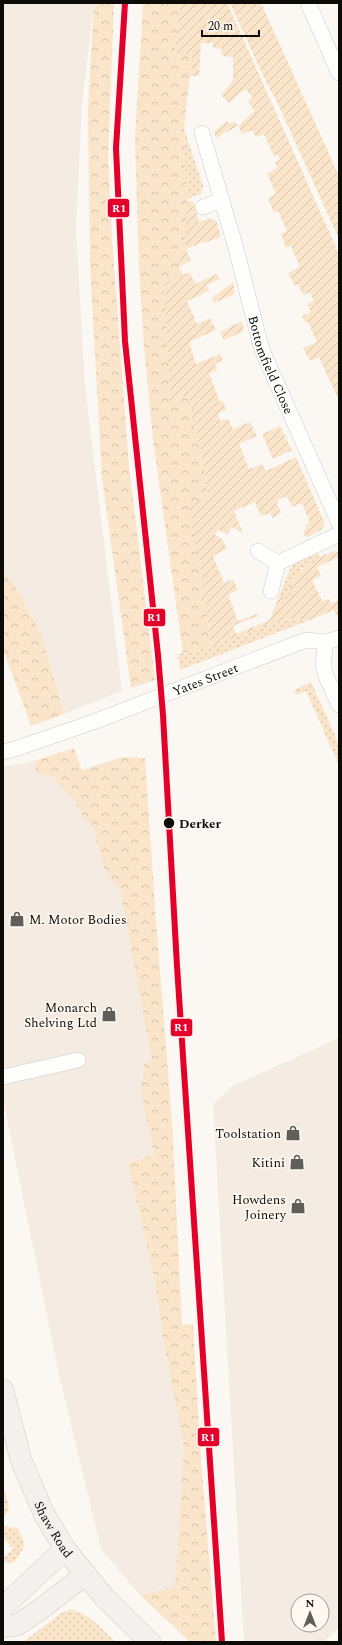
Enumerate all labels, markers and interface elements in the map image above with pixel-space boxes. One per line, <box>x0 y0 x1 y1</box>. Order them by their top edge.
scale bar <box>202 12 259 38</box>
text: 20 m <box>208 17 233 36</box>
line badge: R1 <box>107 198 130 218</box>
text: R1 <box>112 200 126 217</box>
street label: Bottomfield Close <box>243 313 298 418</box>
line badge: R1 <box>143 608 166 627</box>
text: R1 <box>147 609 161 626</box>
street label: Yates Street <box>170 658 241 702</box>
place label: Derker <box>179 814 222 834</box>
marker: Derker <box>162 816 176 830</box>
shop icon: M. Motor Bodies <box>8 910 26 928</box>
place label: M. Motor Bodies <box>29 910 127 930</box>
place label: Monarch Shelving Ltd <box>24 998 97 1033</box>
shop icon: Monarch Shelving Ltd <box>100 1005 118 1023</box>
line badge: R1 <box>170 1018 193 1037</box>
text: R1 <box>174 1019 188 1036</box>
place label: Toolstation <box>215 1124 281 1144</box>
shop icon: Toolstation <box>284 1124 302 1142</box>
place label: Kitini <box>251 1153 285 1173</box>
shop icon: Kitini <box>288 1153 306 1171</box>
place label: Howdens Joinery <box>232 1190 287 1225</box>
shop icon: Howdens Joinery <box>289 1197 307 1215</box>
line badge: R1 <box>197 1427 220 1447</box>
text: R1 <box>201 1429 215 1446</box>
street label: Shaw Road <box>29 1498 78 1563</box>
north arrow <box>290 1593 330 1633</box>
text: N <box>306 1595 315 1612</box>

